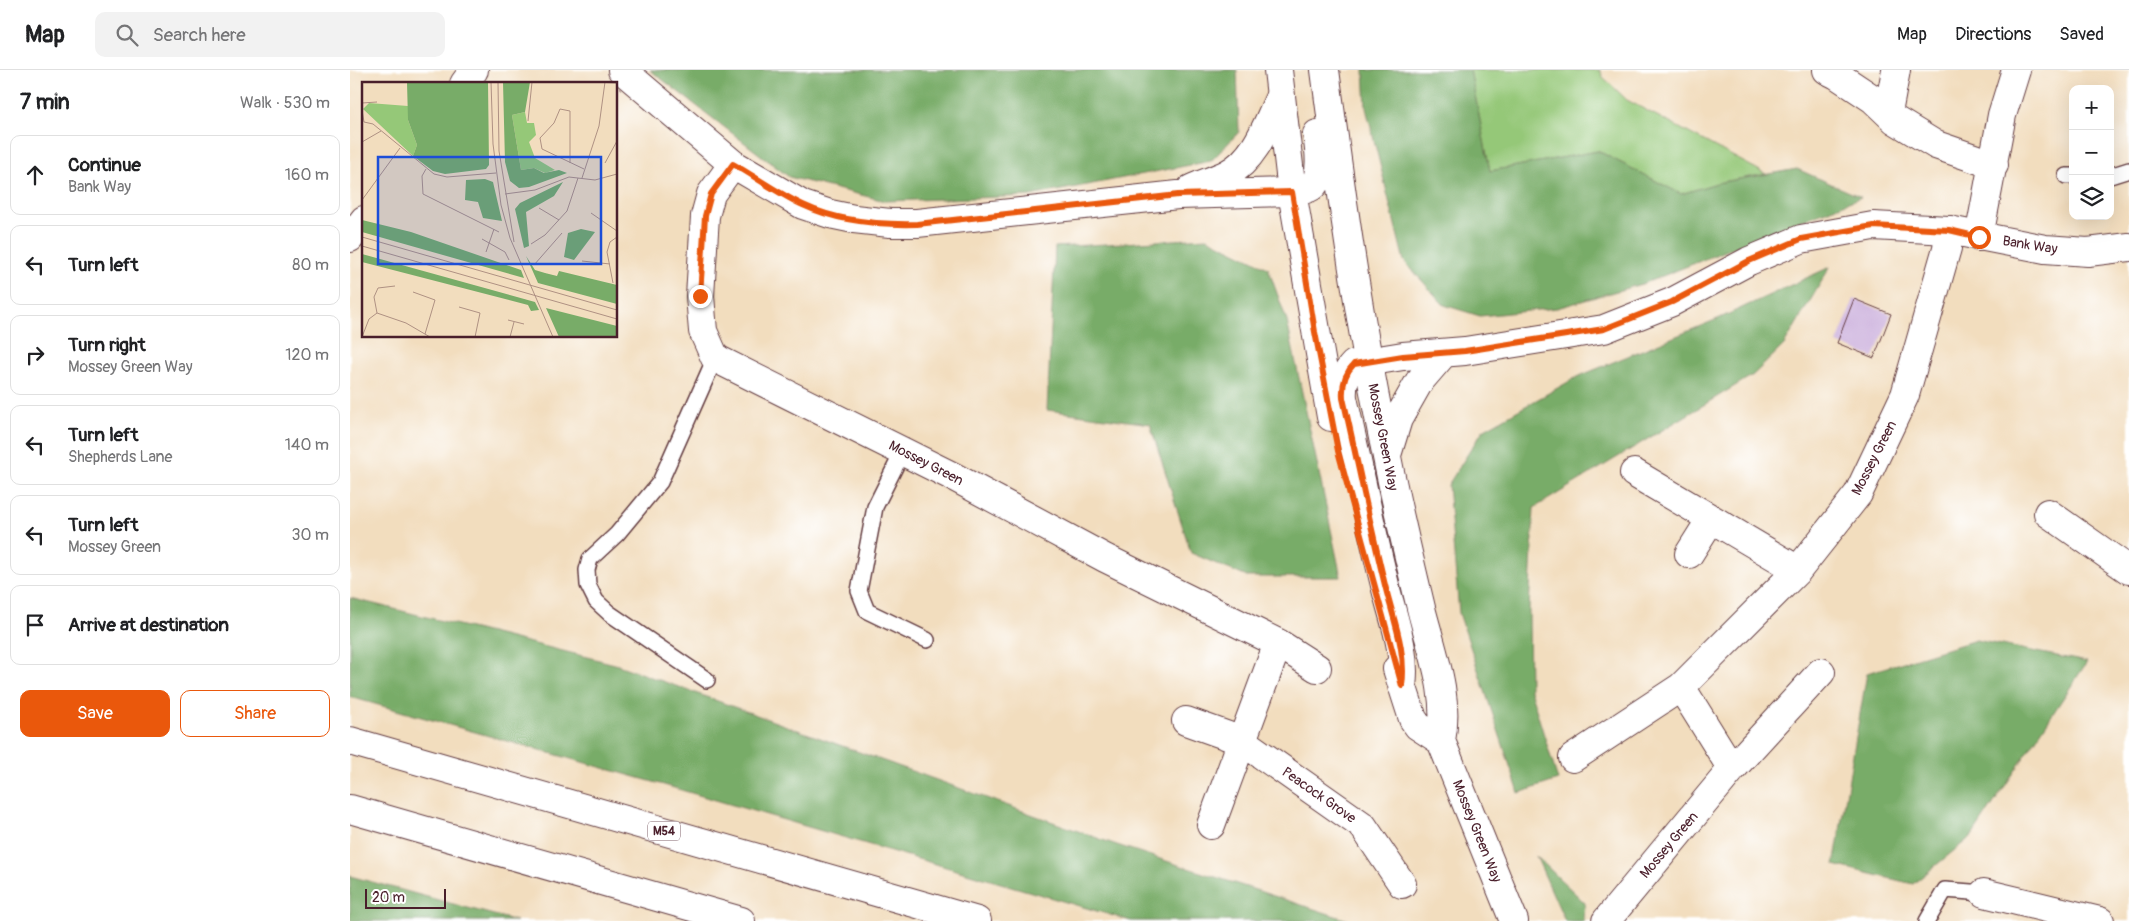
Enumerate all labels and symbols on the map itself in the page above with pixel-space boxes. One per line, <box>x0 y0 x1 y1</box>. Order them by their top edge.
inset map <box>362 82 618 338</box>
route start <box>1968 226 1991 249</box>
street label: Bank Way <box>2001 232 2059 258</box>
route end <box>689 285 712 308</box>
street label: Mossey Green Way <box>1364 382 1402 492</box>
street label: Mossey Green <box>1848 418 1900 498</box>
street label: Mossey Green <box>886 437 966 489</box>
street label: Peacock Grove <box>1279 763 1359 827</box>
street label: Mossey Green Way <box>1449 777 1505 885</box>
street label: Mossey Green <box>1636 808 1702 882</box>
road number: M54 <box>648 821 680 840</box>
scale bar <box>365 886 446 909</box>

